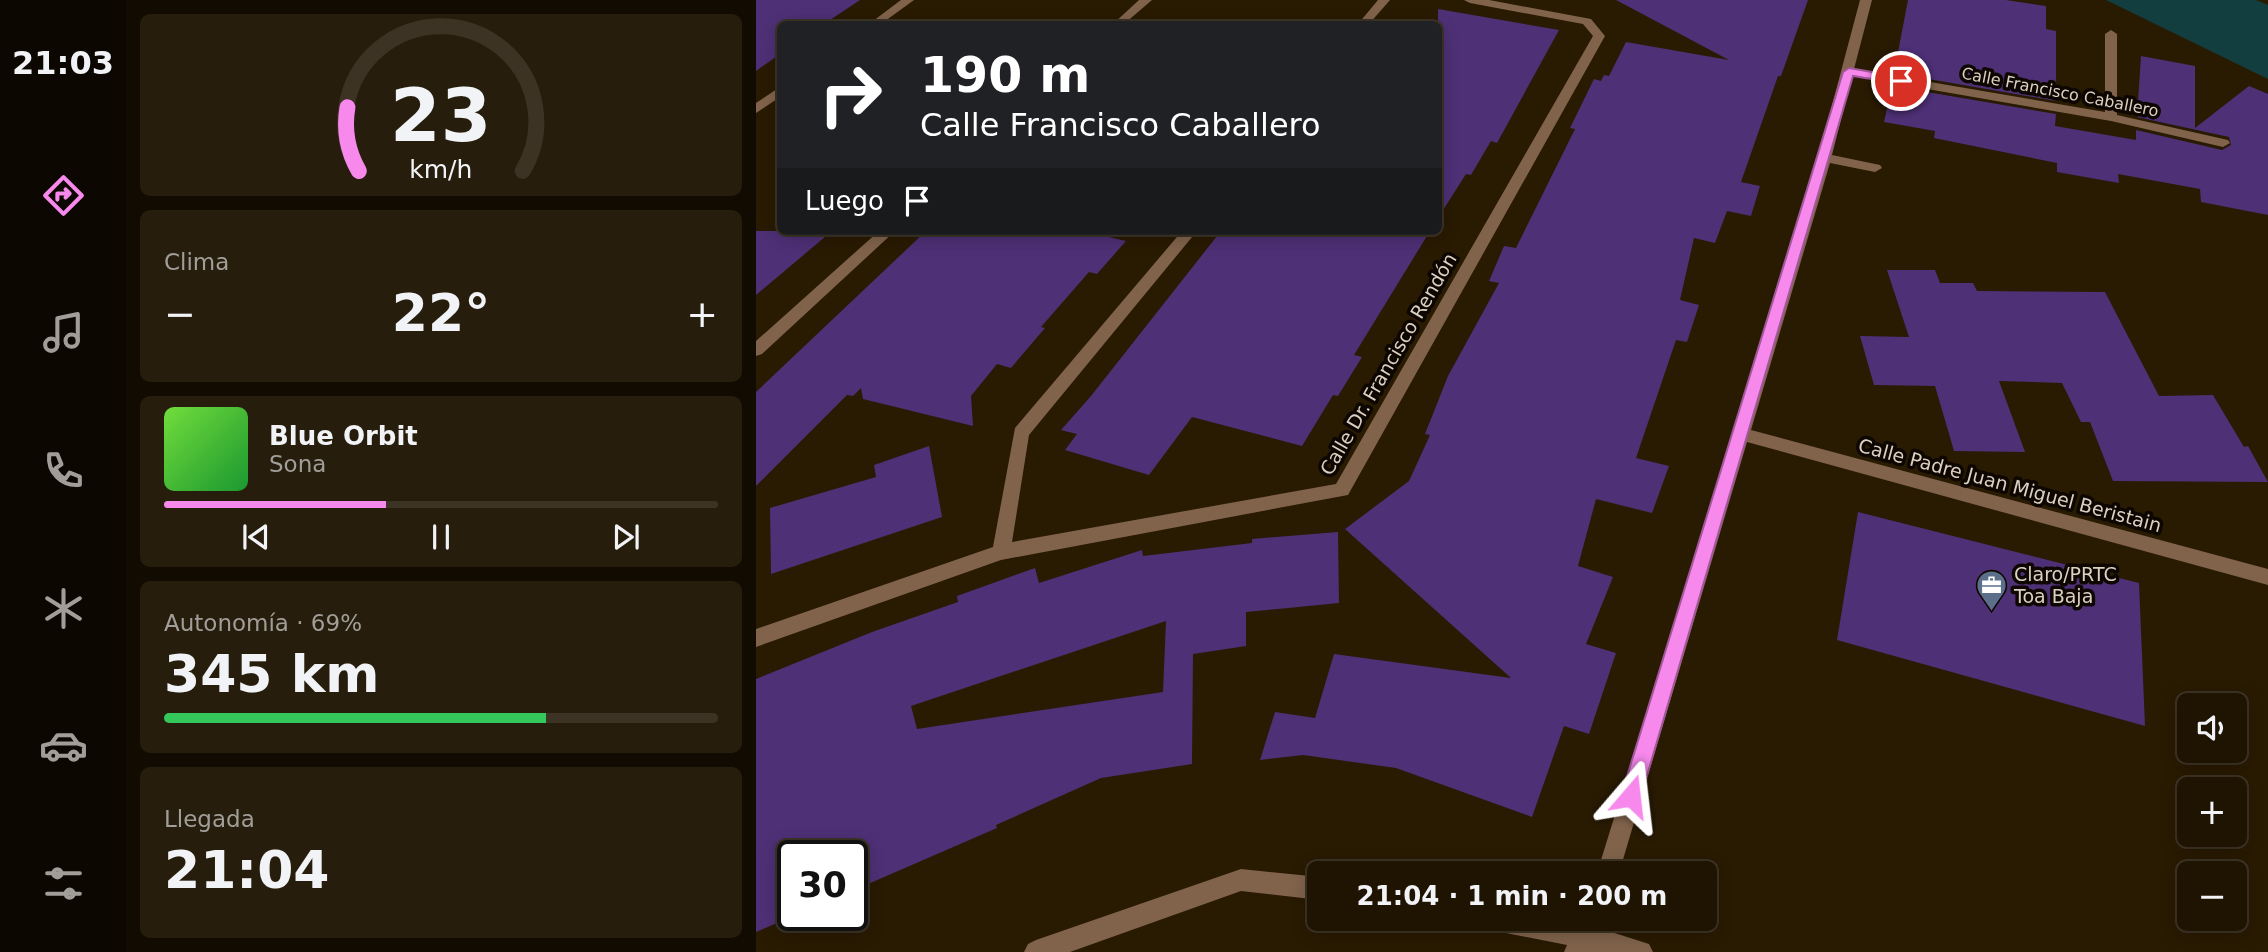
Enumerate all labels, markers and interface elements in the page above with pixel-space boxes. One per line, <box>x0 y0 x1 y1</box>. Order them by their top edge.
text: 21:03 <box>12 44 114 82</box>
text: 190 m <box>920 47 1090 104</box>
icon: right <box>805 49 896 140</box>
pin <box>1871 51 1931 111</box>
icon: arrive <box>1882 62 1920 100</box>
street label: Calle Francisco Caballero <box>1960 64 2160 120</box>
text: 23 <box>390 73 492 158</box>
text: Calle Francisco Caballero <box>920 106 1321 144</box>
text: km/h <box>409 155 473 184</box>
icon: directions <box>39 171 88 220</box>
icon: arrive <box>898 182 936 220</box>
text: Luego <box>805 186 884 216</box>
text: Clima <box>164 249 229 275</box>
street label: Calle Dr. Francisco Rendón <box>1315 249 1461 479</box>
text: 22° <box>392 283 490 343</box>
text: − <box>164 292 196 336</box>
text: + <box>686 292 718 336</box>
icon: music <box>39 308 88 357</box>
text: Blue Orbit <box>269 421 418 451</box>
street label: Calle Padre Juan Miguel Beristain <box>1856 434 2164 536</box>
icon: phone <box>39 446 88 495</box>
text: Sona <box>269 451 326 477</box>
icon: previous <box>237 518 275 556</box>
icon: pause <box>422 518 460 556</box>
icon: next <box>607 518 645 556</box>
place label: Claro/PRTC Toa Baja <box>2013 563 2117 607</box>
office icon: Claro/PRTC Toa Baja <box>1974 568 2008 612</box>
icon: climate <box>39 584 88 633</box>
text: Autonomía · 69% <box>164 610 362 636</box>
text: 345 km <box>164 644 379 704</box>
map controls <box>2177 693 2247 931</box>
button: sound <box>2177 693 2247 763</box>
icon: car <box>39 721 88 770</box>
position arrow <box>1594 759 1668 833</box>
button: + <box>2177 777 2247 847</box>
text: Llegada <box>164 806 255 832</box>
text: 21:04 <box>164 840 330 900</box>
speed limit sign: 30 <box>777 840 868 931</box>
icon: filters <box>39 859 88 908</box>
button: − <box>2177 861 2247 931</box>
text: 21:04 · 1 min · 200 m <box>1357 881 1667 911</box>

